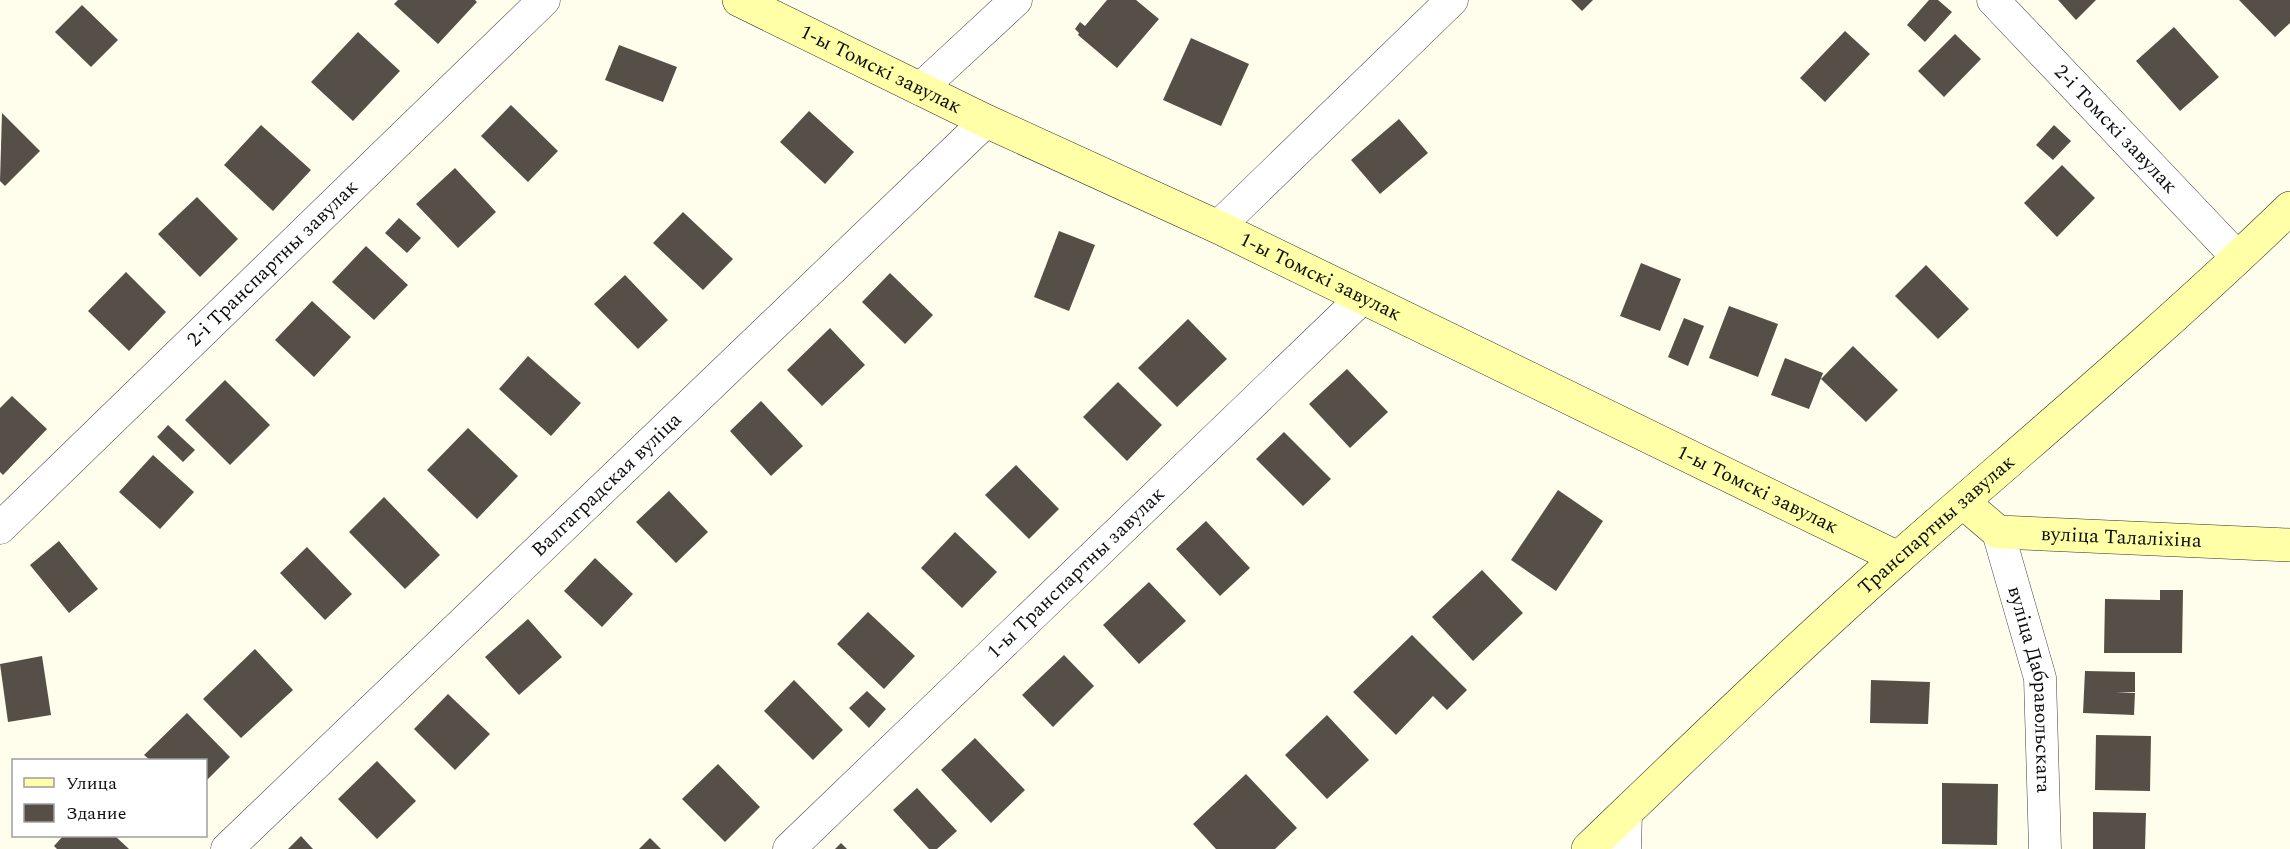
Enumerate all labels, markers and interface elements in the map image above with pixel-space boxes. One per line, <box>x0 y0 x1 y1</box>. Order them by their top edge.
street label: 1-ы Томскі завулак <box>795 17 967 122</box>
street label: 2-і Томскі завулак <box>2047 58 2184 200</box>
street label: 2-і Транспартны завулак <box>180 173 365 354</box>
street label: 1-ы Томскі завулак <box>1234 225 1406 329</box>
street label: Валгаградская вуліца <box>525 405 689 564</box>
street label: 1-ы Томскі завулак <box>1671 437 1843 542</box>
street label: Транспартны завулак <box>1851 447 2022 602</box>
street label: 1-ы Транспартны завулак <box>980 480 1172 666</box>
street label: вуліца Талаліхіна <box>2040 519 2203 556</box>
street label: вуліца Дабравольскага <box>1999 582 2058 794</box>
legend <box>12 759 207 837</box>
text: Улица <box>66 770 117 797</box>
text: Здание <box>66 800 126 827</box>

